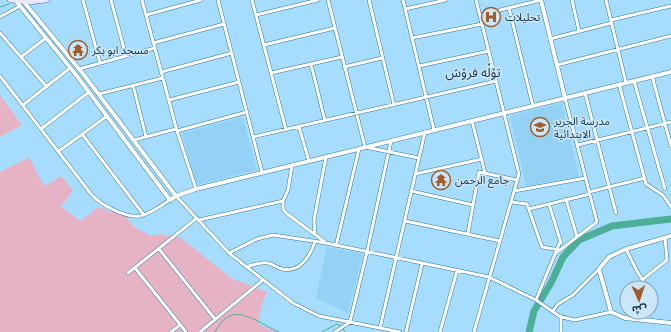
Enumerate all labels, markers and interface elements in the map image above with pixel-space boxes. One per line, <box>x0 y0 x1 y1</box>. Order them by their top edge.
hospital icon: تحلیلات <box>480 6 502 28</box>
place label: تحلیلات <box>505 10 540 24</box>
temple icon: مسجد ابو بكر <box>67 39 89 61</box>
place label: مسجد ابو بكر <box>91 43 149 57</box>
district label: تۆڵە فرۆش <box>445 63 501 81</box>
place label: مدرسة الجرير الابتدائية <box>553 114 610 141</box>
school or university icon: مدرسة الجرير الابتدائية <box>529 116 551 138</box>
temple icon: جامع الرحمن <box>430 169 452 191</box>
place label: جامع الرحمن <box>455 173 510 188</box>
north arrow <box>619 280 659 320</box>
text: ش <box>632 303 647 317</box>

